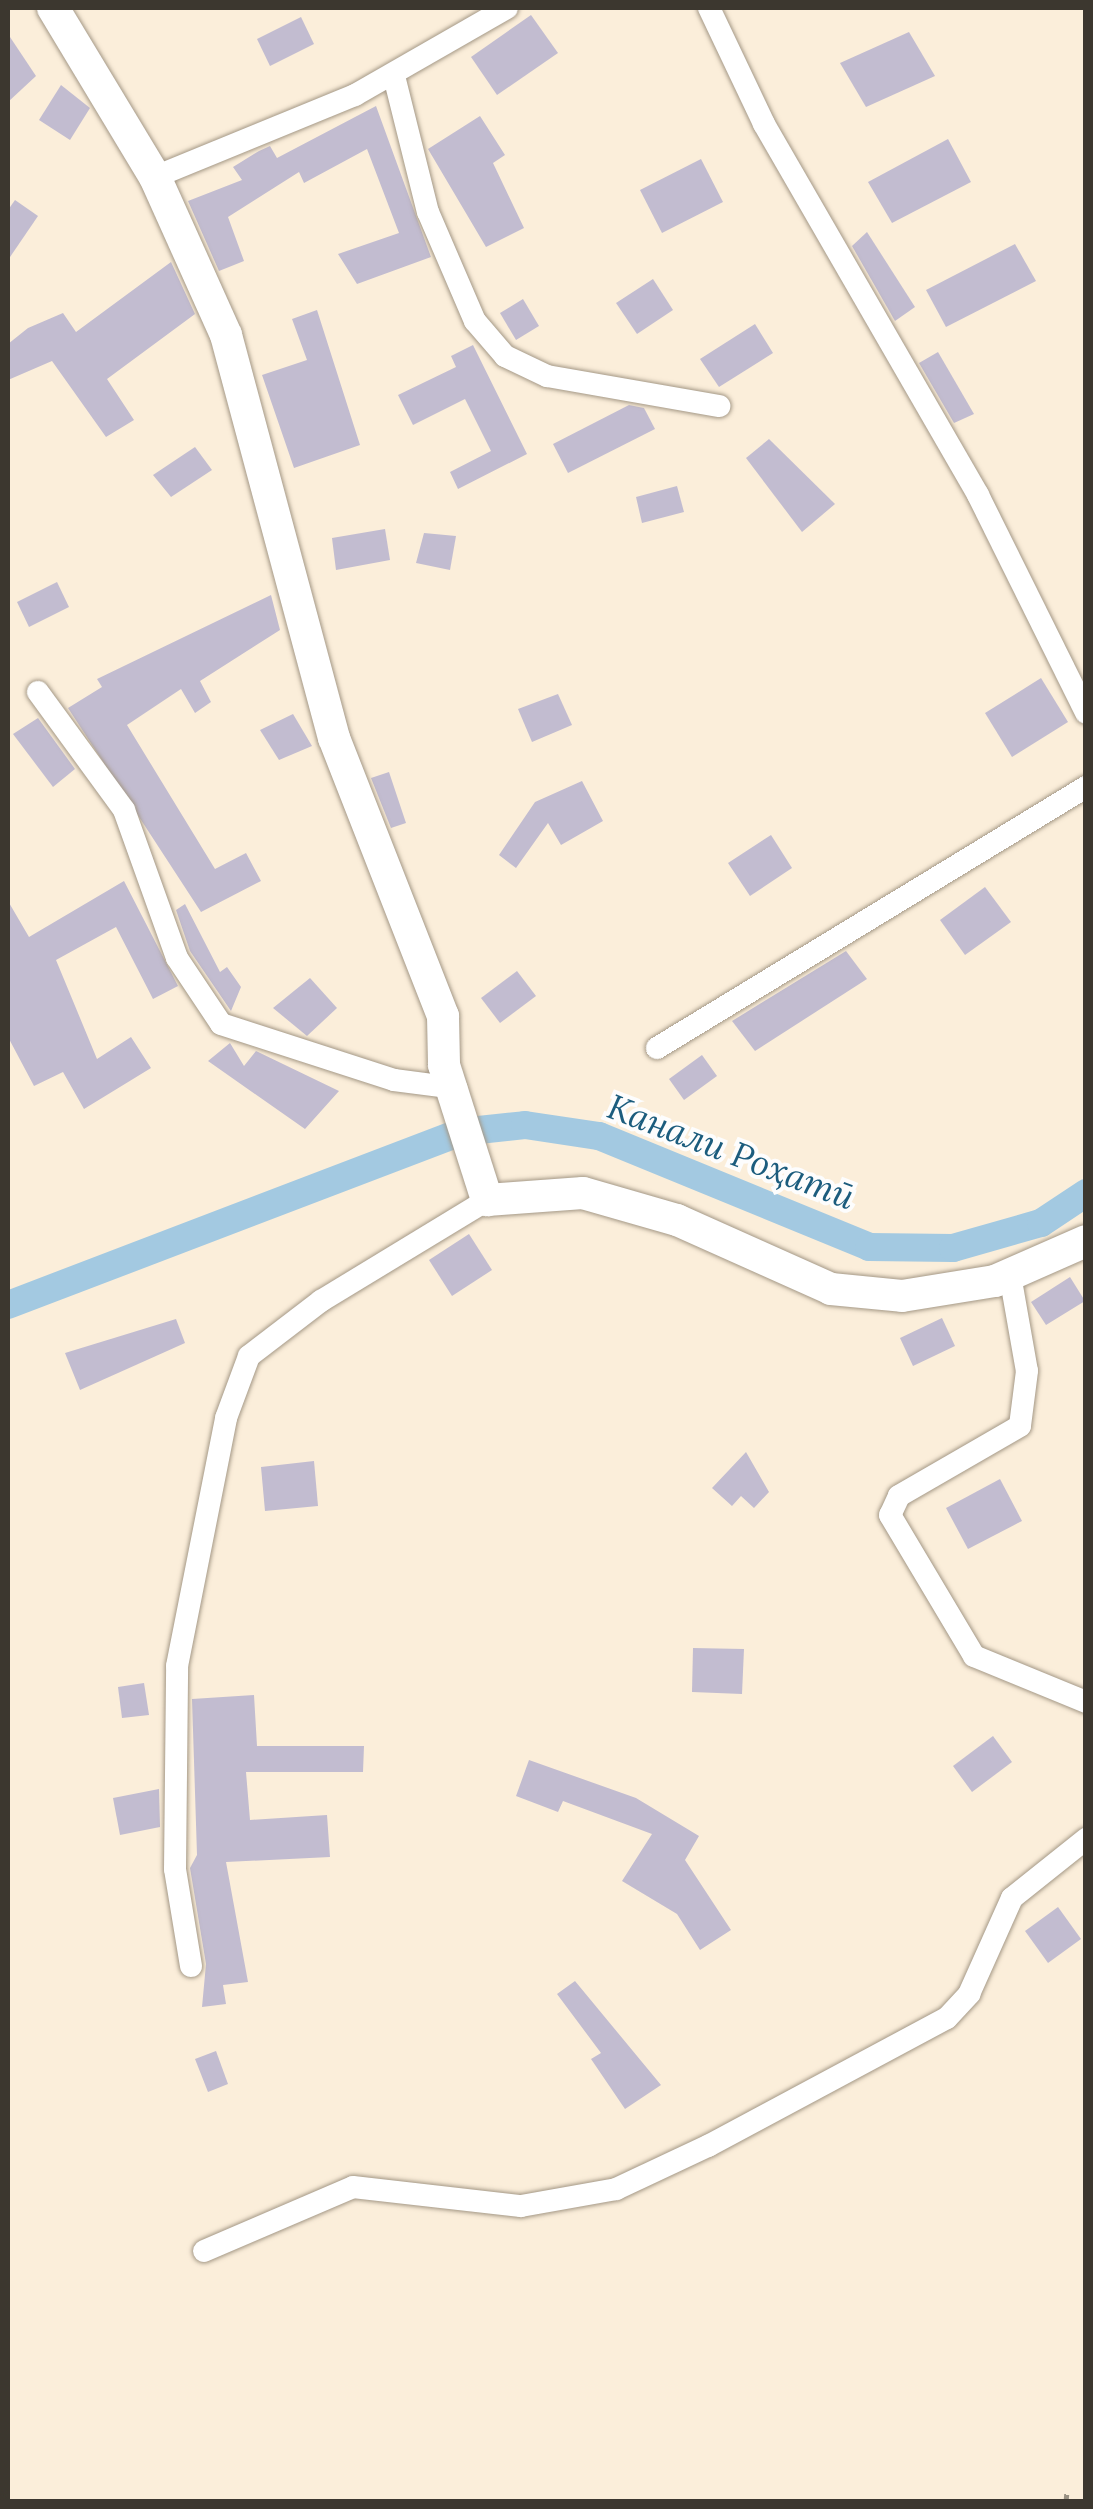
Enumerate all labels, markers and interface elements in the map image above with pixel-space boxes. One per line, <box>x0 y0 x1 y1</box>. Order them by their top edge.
water label: Канали Роҳатӣ <box>601 1086 861 1218</box>

